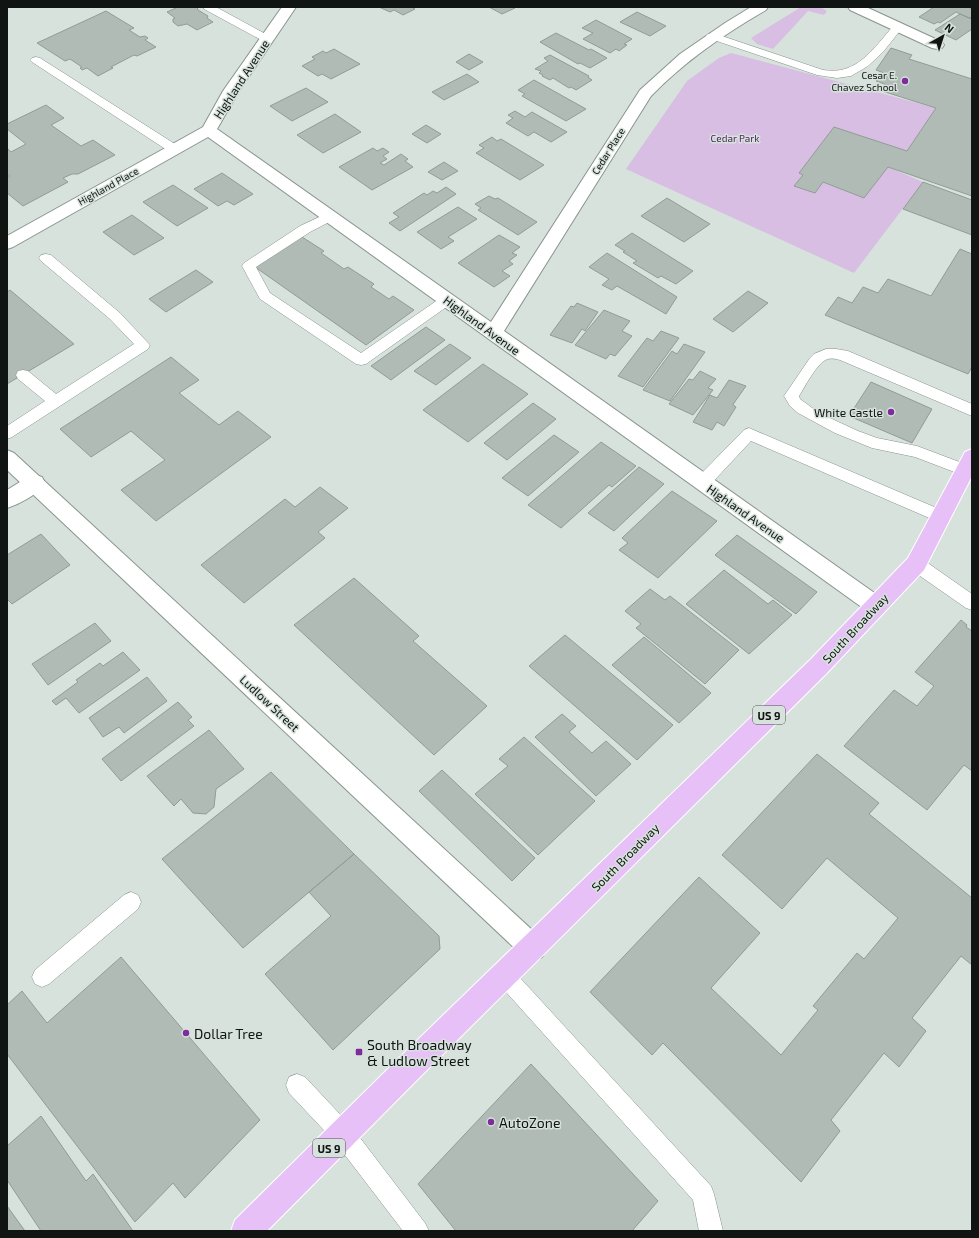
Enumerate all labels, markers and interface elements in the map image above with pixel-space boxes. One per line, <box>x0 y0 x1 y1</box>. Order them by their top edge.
north arrow <box>923 16 963 56</box>
text: N <box>942 20 957 35</box>
street label: Highland Avenue <box>210 37 272 121</box>
place label: Cesar E. Chavez School <box>831 69 897 93</box>
marker: Cesar E. Chavez School <box>900 76 910 86</box>
street label: Cedar Place <box>589 125 627 177</box>
park label: Cedar Park <box>711 132 759 144</box>
street label: Highland Place <box>76 164 140 208</box>
street label: Highland Avenue <box>441 293 523 357</box>
place label: White Castle <box>814 405 883 419</box>
marker: White Castle <box>886 407 896 417</box>
street label: Highland Avenue <box>705 481 787 545</box>
street label: South Broadway <box>819 590 891 666</box>
street label: Ludlow Street <box>237 672 303 734</box>
road number: US 9 <box>753 706 785 724</box>
street label: South Broadway <box>588 820 662 894</box>
place label: Dollar Tree <box>194 1025 263 1042</box>
marker: Dollar Tree <box>181 1028 191 1038</box>
place label: South Broadway & Ludlow Street <box>367 1036 472 1069</box>
marker: South Broadway & Ludlow Street <box>354 1047 364 1057</box>
place label: AutoZone <box>499 1114 560 1131</box>
marker: AutoZone <box>486 1117 496 1127</box>
road number: US 9 <box>313 1139 345 1157</box>

